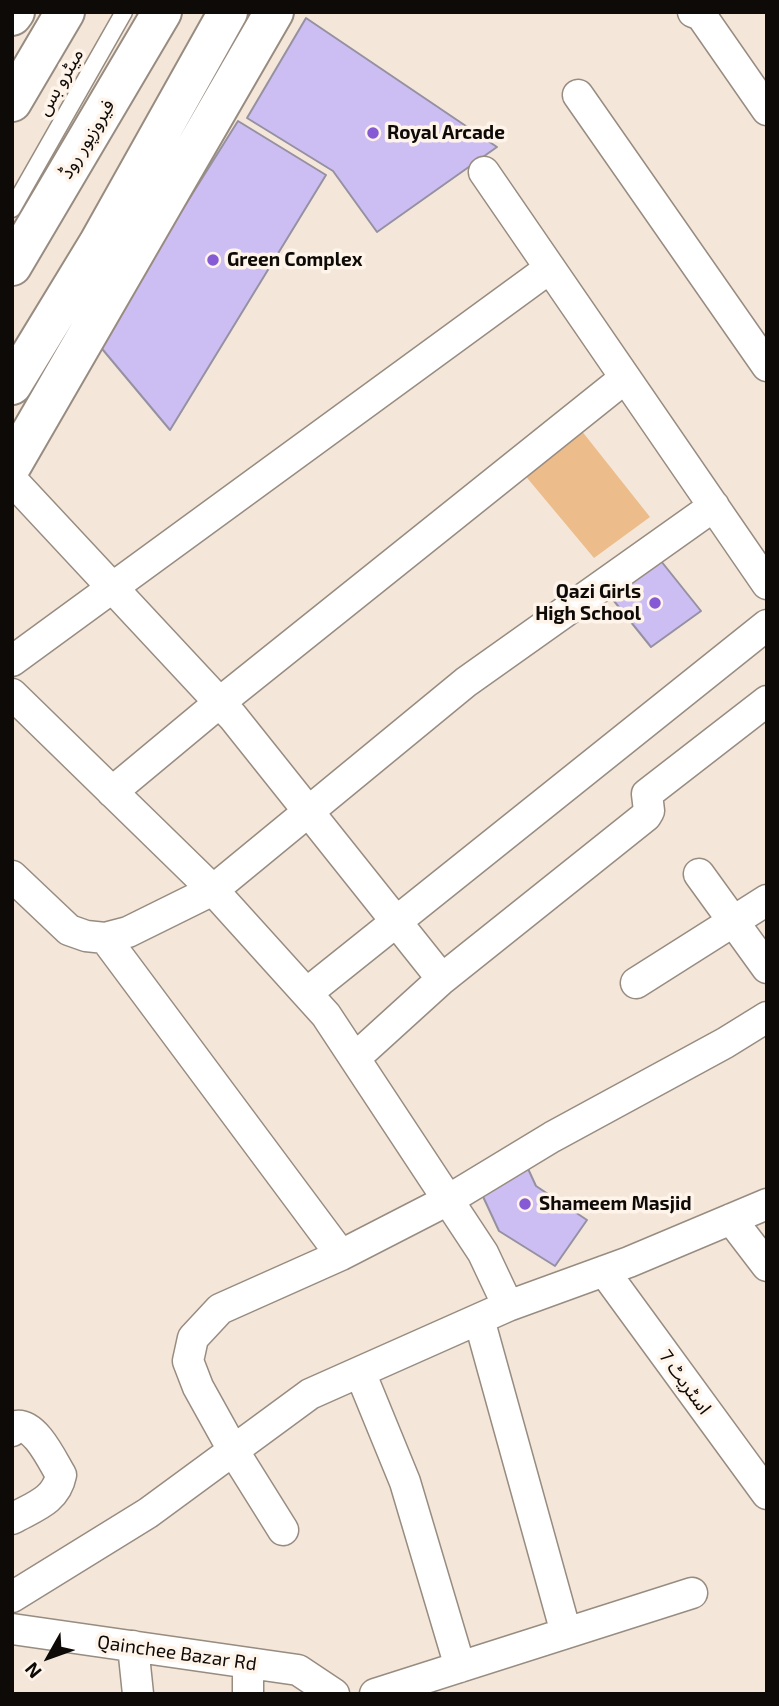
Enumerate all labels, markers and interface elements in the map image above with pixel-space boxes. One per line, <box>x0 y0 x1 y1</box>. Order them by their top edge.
street label: میٹرو بس <box>32 44 88 120</box>
street label: فیروزپور روڈ <box>54 95 120 183</box>
place label: Royal Arcade <box>387 122 505 144</box>
marker: Royal Arcade <box>365 125 381 141</box>
place label: Green Complex <box>227 249 362 271</box>
marker: Green Complex <box>205 252 221 268</box>
place label: Qazi Girls High School <box>535 581 641 625</box>
marker: Qazi Girls High School <box>647 595 663 611</box>
place label: Shameem Masjid <box>539 1193 692 1215</box>
marker: Shameem Masjid <box>517 1196 533 1212</box>
street label: اسٹریٹ 7 <box>654 1345 716 1419</box>
north arrow <box>14 1622 84 1692</box>
street label: Qainchee Bazar Rd <box>96 1631 258 1675</box>
text: N <box>19 1658 46 1683</box>

